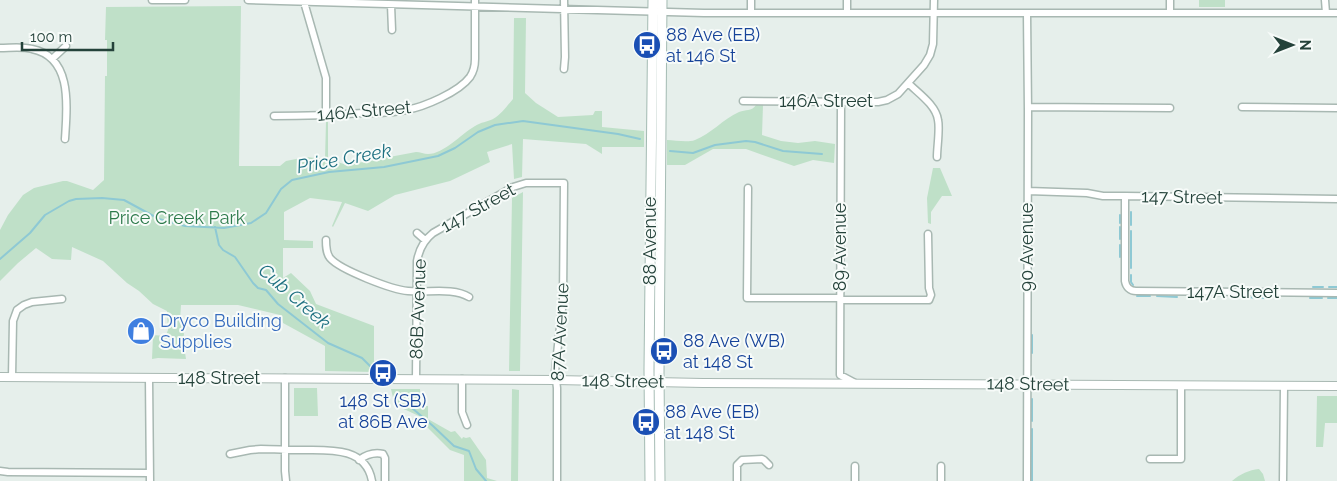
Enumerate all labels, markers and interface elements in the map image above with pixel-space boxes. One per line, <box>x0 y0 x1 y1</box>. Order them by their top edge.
scale bar <box>22 20 114 52</box>
north arrow <box>1267 20 1317 70</box>
place label: 88 Ave (EB) at 146 St <box>666 24 760 66</box>
text: 100 m <box>30 28 72 46</box>
bus stop icon: 88 Ave (EB) at 146 St <box>632 30 662 60</box>
text: N <box>1297 40 1313 50</box>
street label: 146A Street <box>779 90 873 111</box>
street label: 146A Street <box>316 96 412 125</box>
water label: Price Creek <box>295 139 393 177</box>
street label: 147 Street <box>437 179 519 237</box>
street label: 147 Street <box>1141 185 1223 208</box>
street label: 88 Avenue <box>639 196 660 285</box>
street label: 89 Avenue <box>829 202 850 291</box>
street label: 90 Avenue <box>1016 202 1037 291</box>
park label: Price Creek Park <box>109 207 246 228</box>
street label: 86B Avenue <box>405 258 430 360</box>
water label: Cub Creek <box>254 259 336 333</box>
street label: 147A Street <box>1187 281 1279 302</box>
street label: 87A Avenue <box>546 282 573 382</box>
place label: Dryco Building Supplies <box>160 310 282 352</box>
shop icon: Dryco Building Supplies <box>126 316 156 346</box>
place label: 88 Ave (WB) at 148 St <box>683 330 785 372</box>
bus stop icon: 88 Ave (WB) at 148 St <box>649 336 679 366</box>
bus stop icon: 148 St (SB) at 86B Ave <box>368 358 398 388</box>
street label: 148 Street <box>178 367 260 388</box>
street label: 148 Street <box>581 369 665 392</box>
street label: 148 Street <box>986 372 1070 395</box>
place label: 148 St (SB) at 86B Ave <box>338 390 428 432</box>
place label: 88 Ave (EB) at 148 St <box>665 401 759 443</box>
bus stop icon: 88 Ave (EB) at 148 St <box>631 407 661 437</box>

